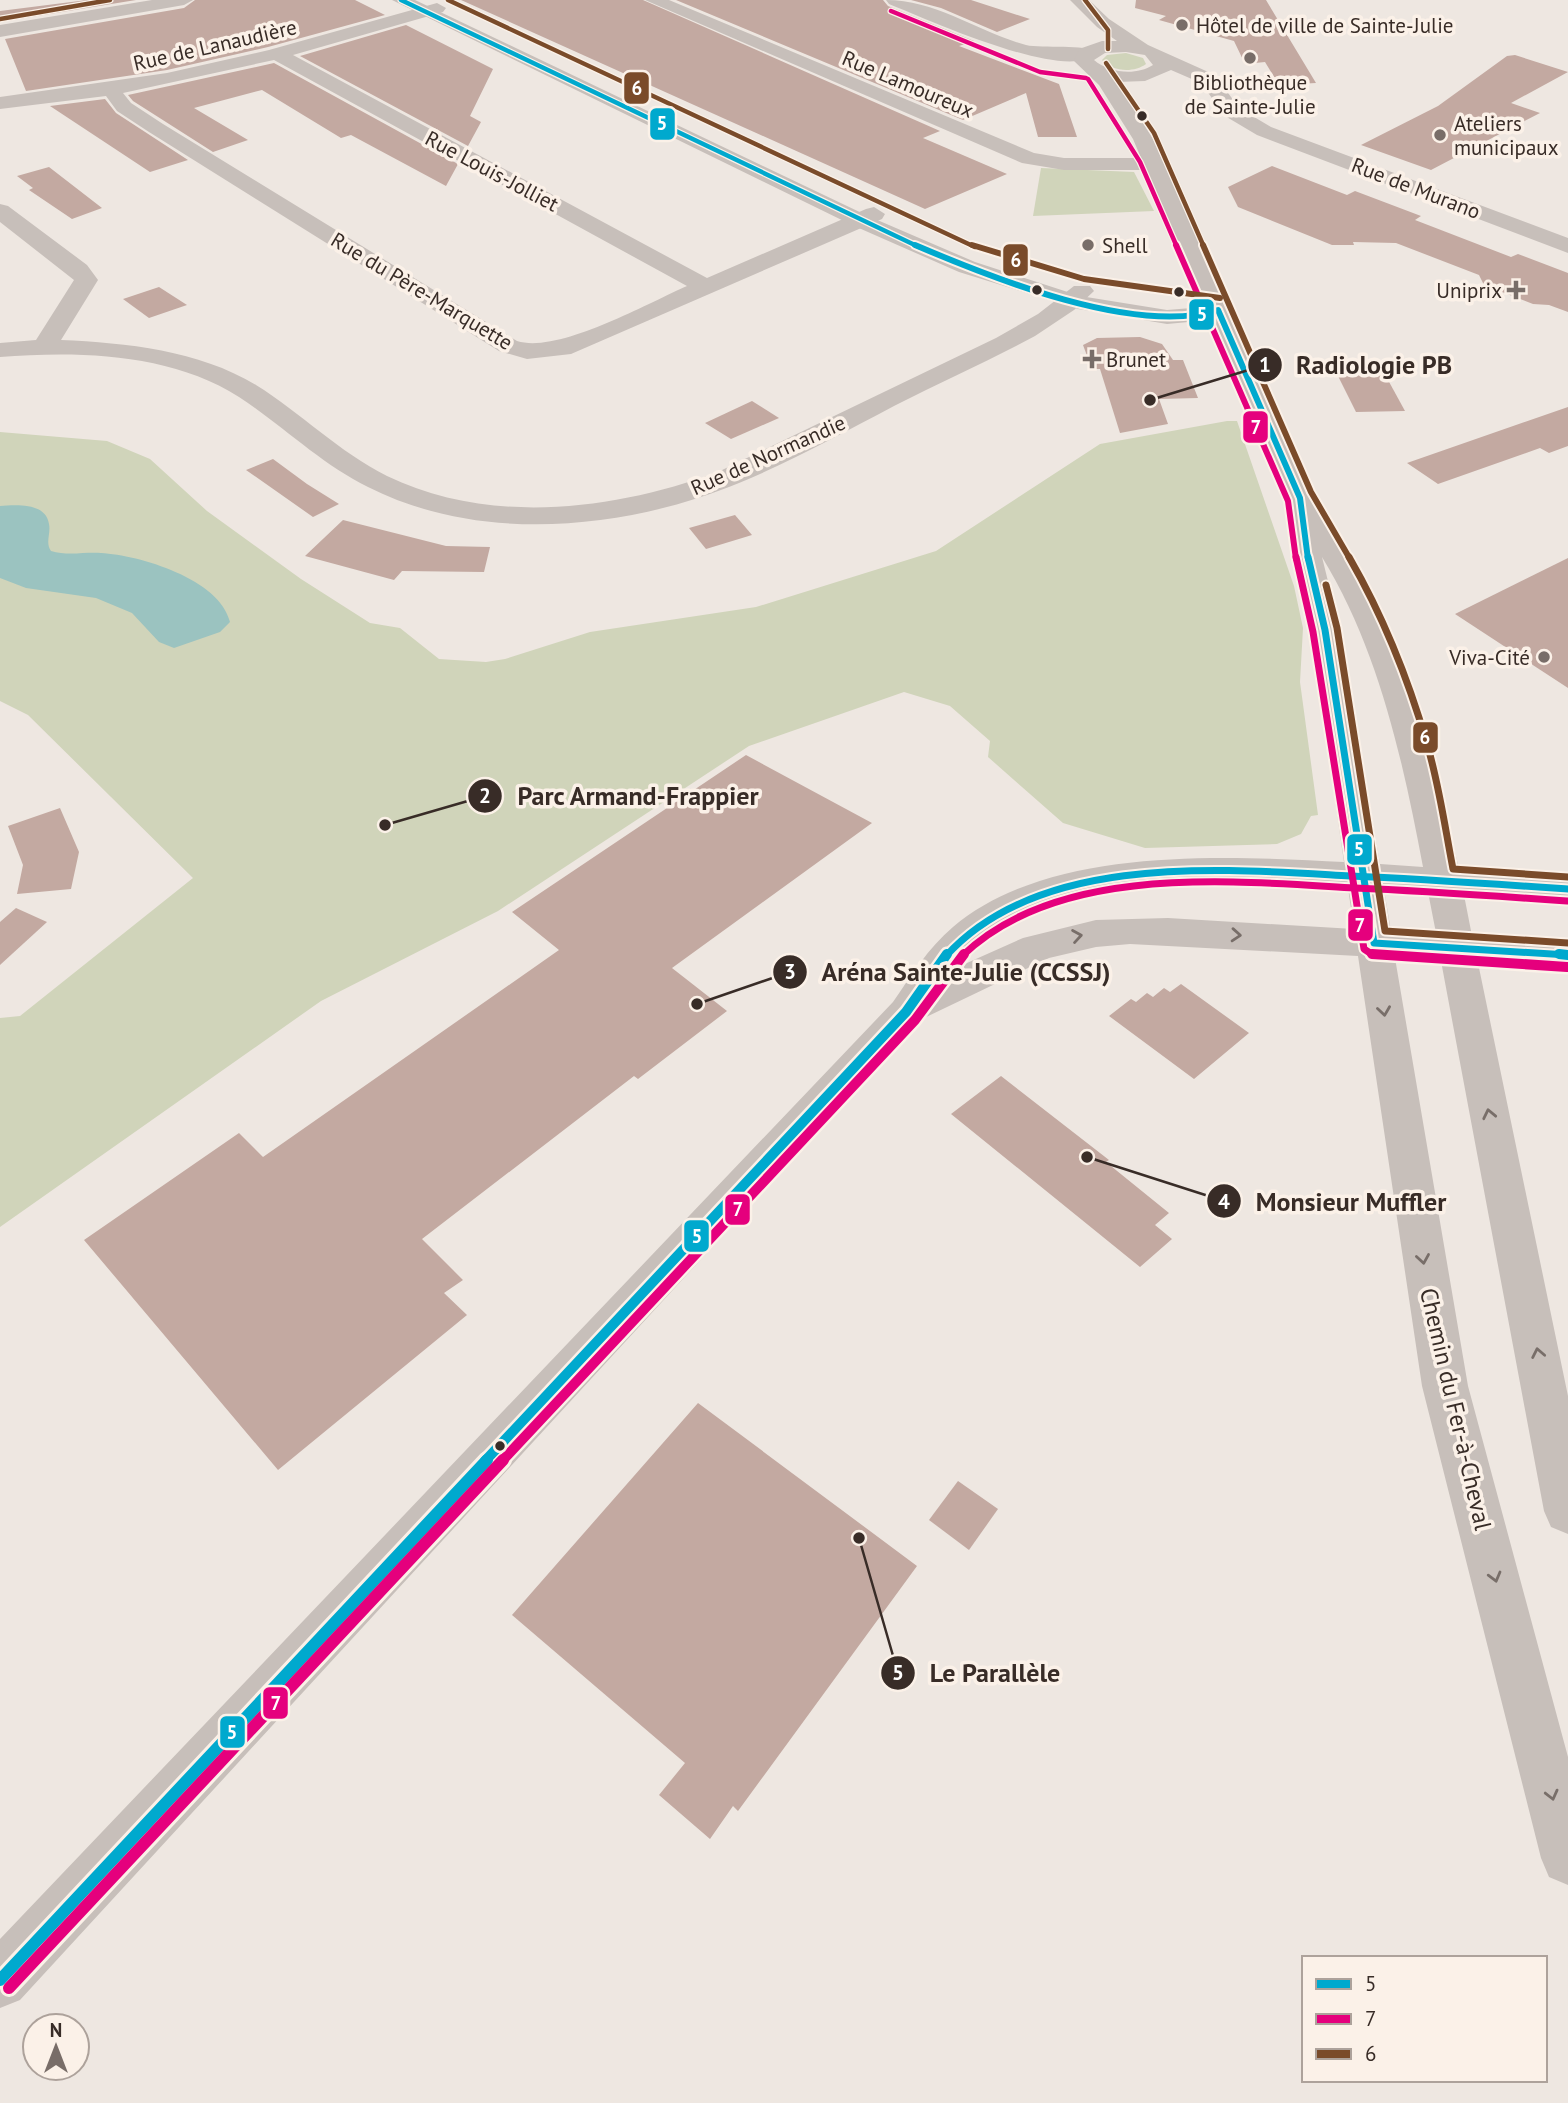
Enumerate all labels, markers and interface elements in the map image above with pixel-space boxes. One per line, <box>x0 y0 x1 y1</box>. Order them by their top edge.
place label: Hôtel de ville de Sainte-Julie <box>1196 12 1453 39</box>
street label: Rue de Lanaudière <box>131 13 299 77</box>
marker: Hôtel de ville de Sainte-Julie <box>1174 17 1190 33</box>
street label: Rue Lamoureux <box>838 44 978 124</box>
marker: Bibliothèque de Sainte-Julie <box>1242 50 1258 66</box>
place label: Bibliothèque de Sainte-Julie <box>1184 69 1316 120</box>
line badge: 6 <box>623 71 650 105</box>
text: 6 <box>632 76 642 100</box>
line badge: 5 <box>649 107 676 141</box>
unlabelled marker <box>1135 109 1149 123</box>
place label: Ateliers municipaux <box>1454 110 1559 161</box>
text: 5 <box>657 111 667 135</box>
street label: Rue Louis-Jolliet <box>421 125 563 217</box>
marker: Ateliers municipaux <box>1432 127 1448 143</box>
street label: Rue de Murano <box>1348 151 1484 225</box>
street label: Rue du Père-Marquette <box>326 226 518 356</box>
place label: Shell <box>1102 232 1148 259</box>
marker: Shell <box>1080 237 1096 253</box>
line badge: 6 <box>1002 243 1029 277</box>
text: 6 <box>1011 248 1021 272</box>
place label: Uniprix <box>1436 277 1502 304</box>
marker: Uniprix <box>1508 282 1524 298</box>
unlabelled marker <box>1030 283 1044 297</box>
unlabelled marker <box>1172 285 1186 299</box>
line badge: 5 <box>1188 298 1215 331</box>
text: 5 <box>1197 302 1207 326</box>
callout: Radiologie PB <box>1247 341 1466 388</box>
place label: Brunet <box>1106 346 1166 373</box>
text: Radiologie PB <box>1296 348 1452 381</box>
marker: Brunet <box>1084 351 1100 367</box>
text: 1 <box>1259 351 1271 378</box>
street label: Rue de Normandie <box>686 409 850 501</box>
line badge: 7 <box>1242 410 1269 444</box>
text: 7 <box>1251 415 1261 439</box>
place label: Viva-Cité <box>1448 644 1530 671</box>
marker: Viva-Cité <box>1536 649 1552 665</box>
line badge: 6 <box>1412 721 1439 754</box>
text: 6 <box>1420 725 1430 749</box>
callout: Parc Armand-Frappier <box>468 772 774 819</box>
text: Parc Armand-Frappier <box>517 779 759 812</box>
text: 2 <box>479 782 491 809</box>
line badge: 5 <box>1346 833 1373 866</box>
text: 5 <box>1354 837 1364 861</box>
line badge: 7 <box>1347 908 1374 942</box>
text: 7 <box>1355 913 1365 937</box>
one-way arrow <box>1231 927 1242 942</box>
one-way arrow <box>1071 929 1083 944</box>
callout: Aréna Sainte-Julie (CCSSJ) <box>772 948 1124 995</box>
text: Aréna Sainte-Julie (CCSSJ) <box>821 955 1111 988</box>
text: 3 <box>784 958 796 985</box>
one-way arrow <box>1376 1005 1391 1016</box>
one-way arrow <box>1483 1108 1498 1120</box>
callout: Monsieur Muffler <box>1206 1178 1460 1225</box>
text: Monsieur Muffler <box>1256 1185 1447 1218</box>
text: 4 <box>1218 1188 1230 1215</box>
line badge: 7 <box>724 1193 751 1226</box>
text: 7 <box>733 1197 743 1221</box>
line badge: 5 <box>683 1219 710 1253</box>
text: 5 <box>692 1224 702 1248</box>
one-way arrow <box>1415 1254 1430 1265</box>
street label: Chemin du Fer-à-Cheval <box>1413 1285 1499 1533</box>
one-way arrow <box>1531 1347 1546 1359</box>
unlabelled marker <box>493 1439 507 1453</box>
one-way arrow <box>1487 1570 1501 1582</box>
callout: Le Parallèle <box>881 1649 1074 1696</box>
text: Le Parallèle <box>930 1656 1060 1689</box>
text: 5 <box>892 1659 904 1686</box>
line badge: 7 <box>262 1686 289 1720</box>
text: 7 <box>271 1691 281 1715</box>
line badge: 5 <box>219 1715 246 1749</box>
text: 5 <box>227 1720 237 1744</box>
one-way arrow <box>1544 1789 1558 1801</box>
legend <box>1302 1956 1547 2082</box>
text: 5 <box>1365 1970 1376 1997</box>
text: 7 <box>1365 2005 1376 2032</box>
north arrow <box>21 2012 91 2082</box>
text: N <box>50 2018 62 2042</box>
text: 6 <box>1365 2040 1376 2067</box>

